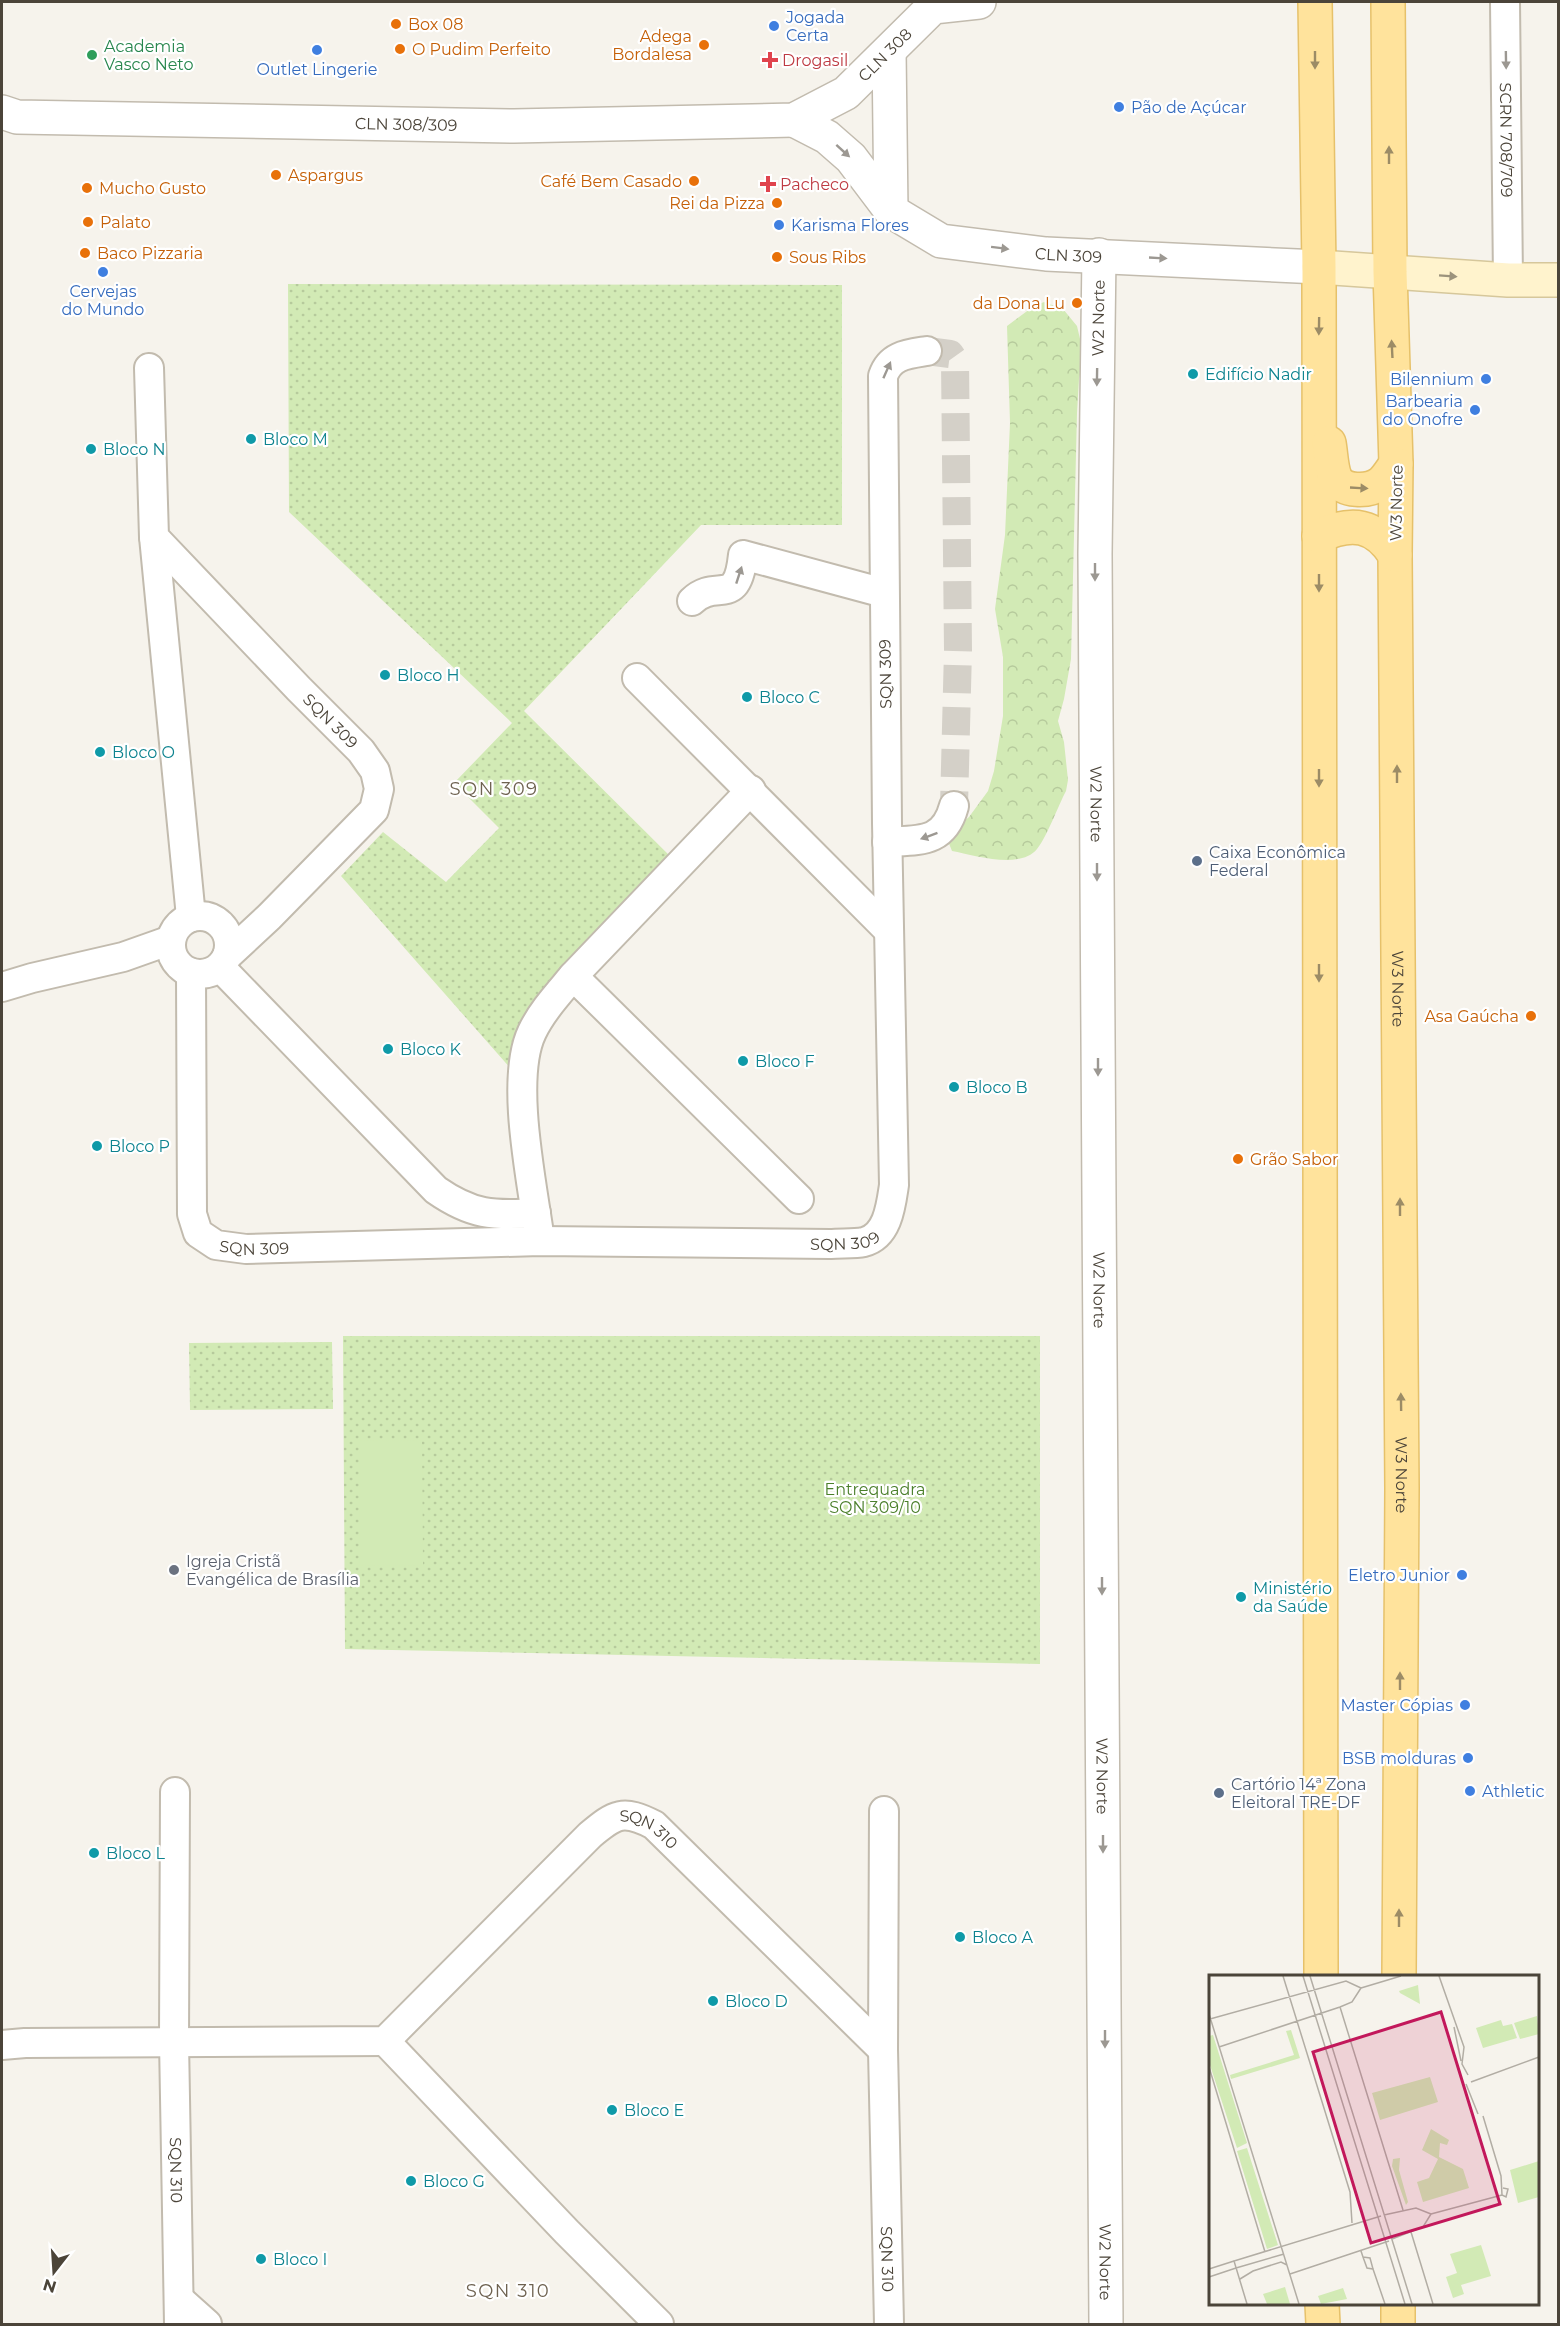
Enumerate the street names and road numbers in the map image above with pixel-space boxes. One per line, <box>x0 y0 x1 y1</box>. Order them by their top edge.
street label: CLN 308 <box>854 24 916 86</box>
street label: SCRN 708/709 <box>1496 82 1516 198</box>
street label: CLN 308/309 <box>355 114 458 135</box>
street label: CLN 309 <box>1034 244 1103 267</box>
street label: W2 Norte <box>1088 280 1109 356</box>
street label: W3 Norte <box>1386 465 1407 541</box>
street label: SQN 309 <box>875 639 896 709</box>
street label: SQN 309 <box>299 690 362 752</box>
street label: W2 Norte <box>1086 766 1106 842</box>
street label: W3 Norte <box>1388 951 1408 1027</box>
street label: SQN 309 <box>810 1227 884 1254</box>
street label: SQN 309 <box>218 1237 289 1259</box>
street label: W2 Norte <box>1089 1252 1109 1328</box>
street label: W3 Norte <box>1392 1436 1411 1513</box>
street label: W2 Norte <box>1092 1738 1112 1814</box>
street label: SQN 310 <box>619 1806 681 1853</box>
street label: SQN 310 <box>166 2137 186 2203</box>
street label: W2 Norte <box>1095 2224 1115 2300</box>
street label: SQN 310 <box>877 2226 897 2292</box>

